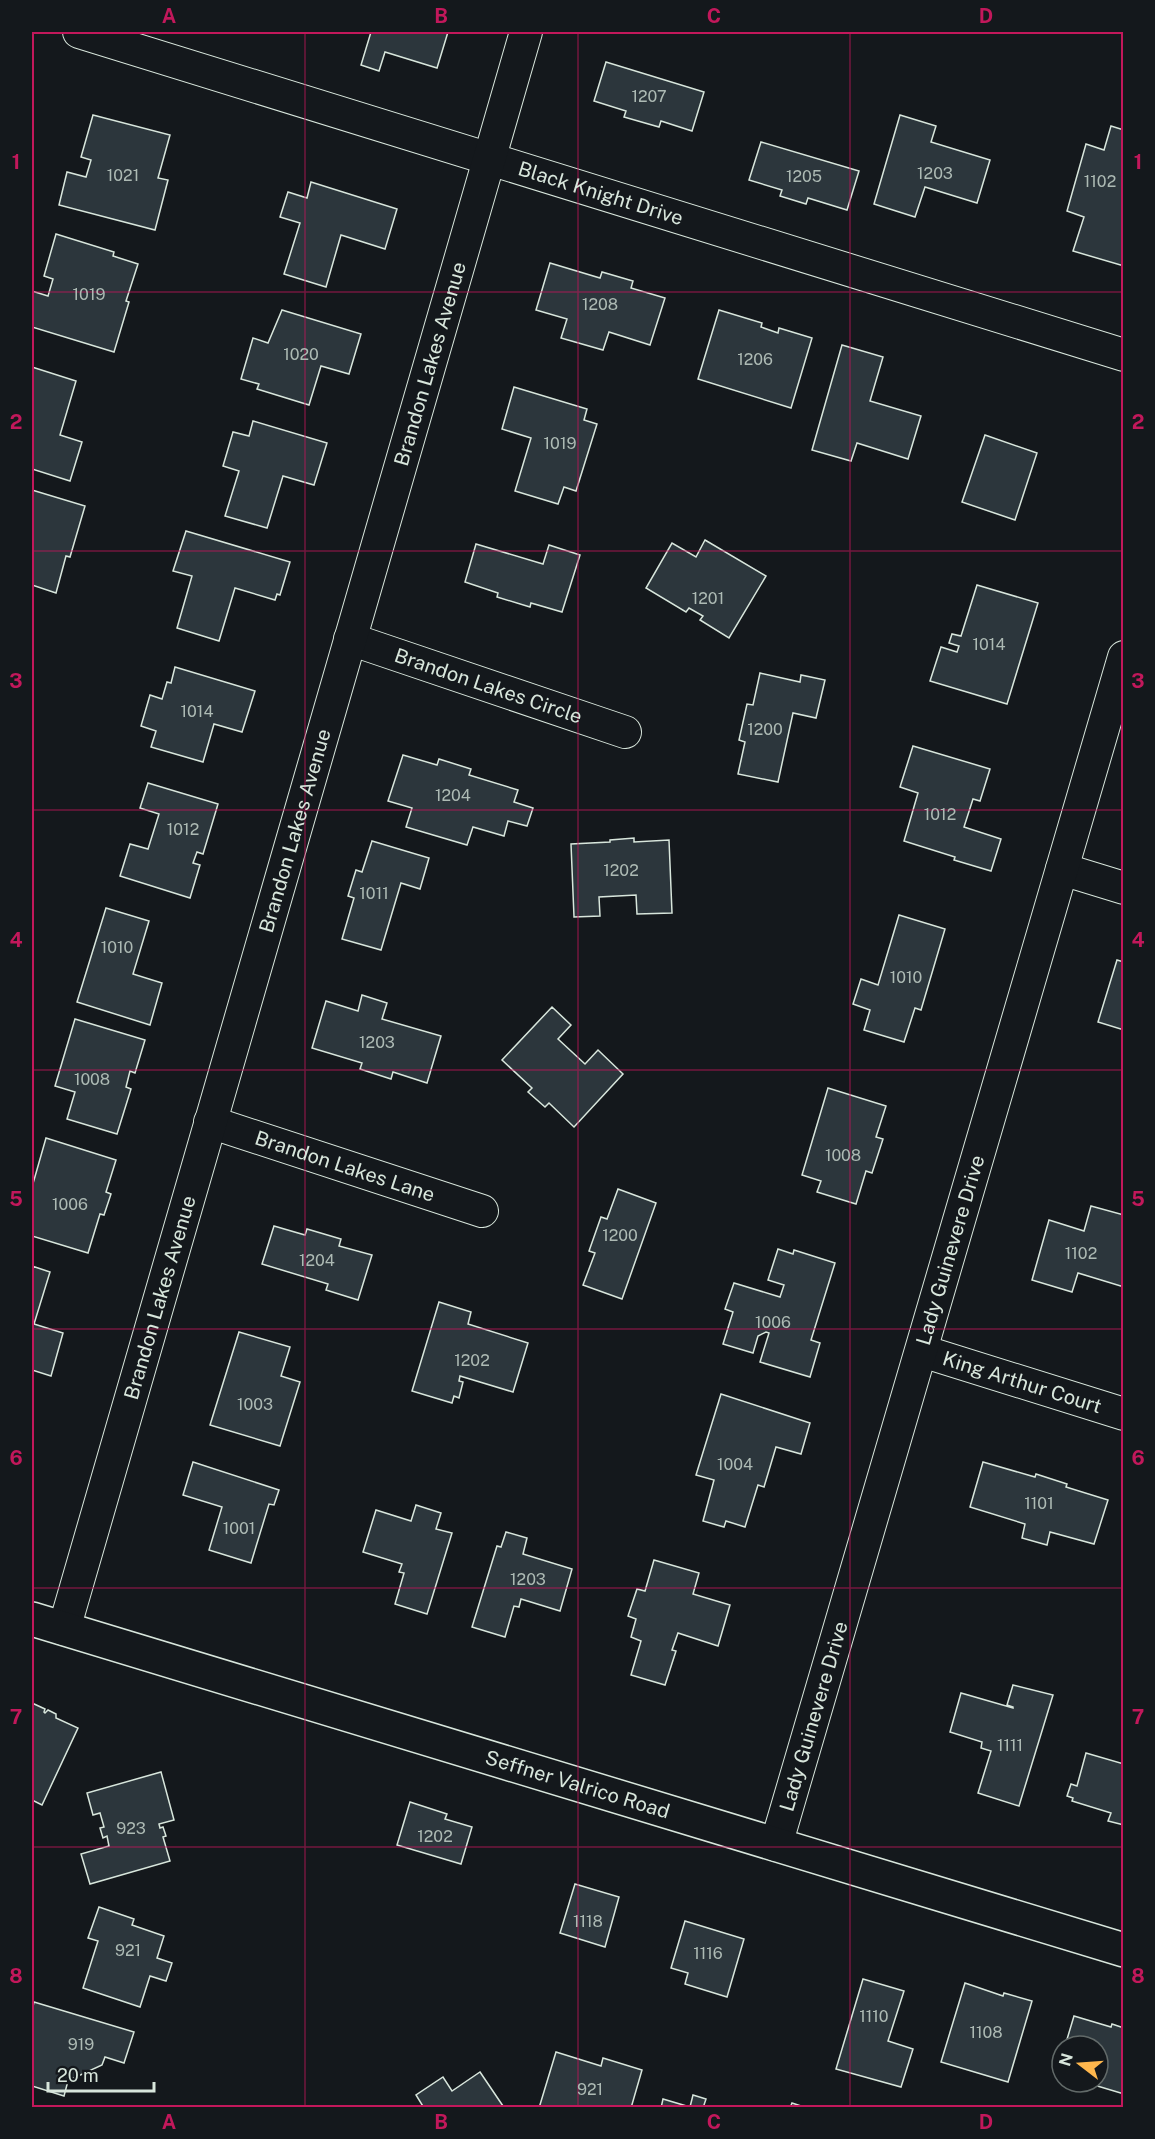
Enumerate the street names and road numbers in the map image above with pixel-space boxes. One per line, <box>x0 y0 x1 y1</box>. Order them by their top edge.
street label: Black Knight Drive <box>515 156 686 230</box>
street label: Brandon Lakes Avenue <box>389 259 471 469</box>
street label: Brandon Lakes Circle <box>391 643 585 729</box>
street label: Brandon Lakes Avenue <box>254 726 336 936</box>
street label: Brandon Lakes Lane <box>252 1126 438 1207</box>
street label: Lady Guinevere Drive <box>911 1152 989 1348</box>
street label: Brandon Lakes Avenue <box>119 1193 201 1402</box>
street label: King Arthur Court <box>940 1346 1105 1418</box>
street label: Lady Guinevere Drive <box>774 1619 853 1814</box>
street label: Seffner Valrico Road <box>482 1745 673 1824</box>

